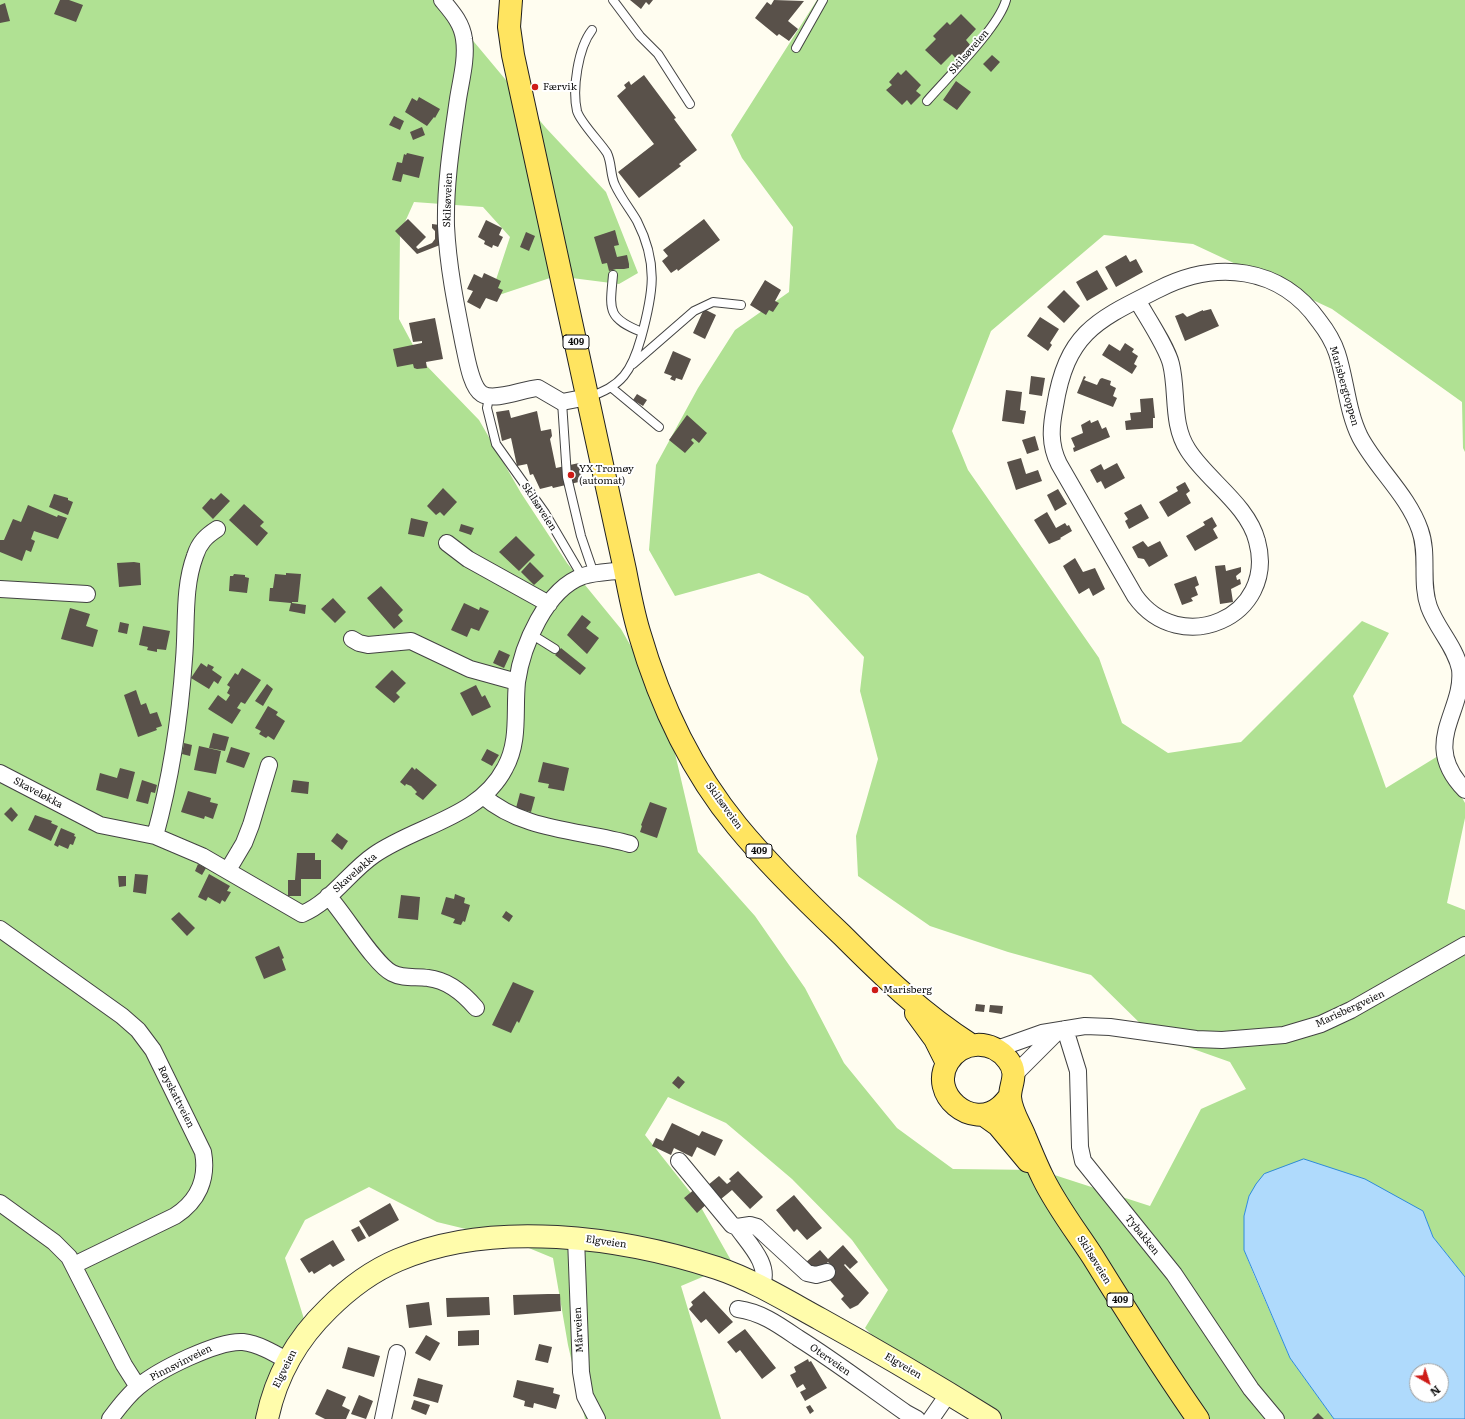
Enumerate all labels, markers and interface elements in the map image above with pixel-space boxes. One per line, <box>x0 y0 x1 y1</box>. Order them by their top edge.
street label: Skilsøveien <box>946 27 992 77</box>
place label: Færvik <box>543 81 577 93</box>
marker: Færvik <box>530 82 540 92</box>
street label: Skilsøveien <box>441 172 455 228</box>
road number: 409 <box>563 335 589 349</box>
street label: Marisbergtoppen <box>1327 345 1361 427</box>
place label: YX Tromøy (automat) <box>579 463 634 486</box>
marker: YX Tromøy (automat) <box>566 470 576 480</box>
street label: Skilsøveien <box>519 481 559 533</box>
street label: Skaveløkka <box>11 775 65 811</box>
street label: Skilsøveien <box>703 780 745 832</box>
road number: 409 <box>746 844 772 858</box>
street label: Skaveløkka <box>331 851 379 895</box>
place label: Marisberg <box>883 984 932 996</box>
marker: Marisberg <box>870 985 880 995</box>
street label: Marisbergveien <box>1314 988 1386 1030</box>
street label: Røyskattveien <box>155 1064 197 1130</box>
street label: Tybakken <box>1122 1213 1162 1257</box>
street label: Elgveien <box>585 1233 627 1251</box>
street label: Skilsøveien <box>1074 1234 1114 1286</box>
road number: 409 <box>1107 1293 1133 1307</box>
street label: Mårveien <box>572 1307 586 1353</box>
street label: Pinnsvinveien <box>148 1342 214 1384</box>
street label: Oterveien <box>807 1342 853 1378</box>
street label: Elgveien <box>271 1348 299 1390</box>
street label: Elgveien <box>882 1351 924 1381</box>
north arrow <box>1409 1363 1449 1403</box>
text: N <box>1427 1382 1445 1401</box>

